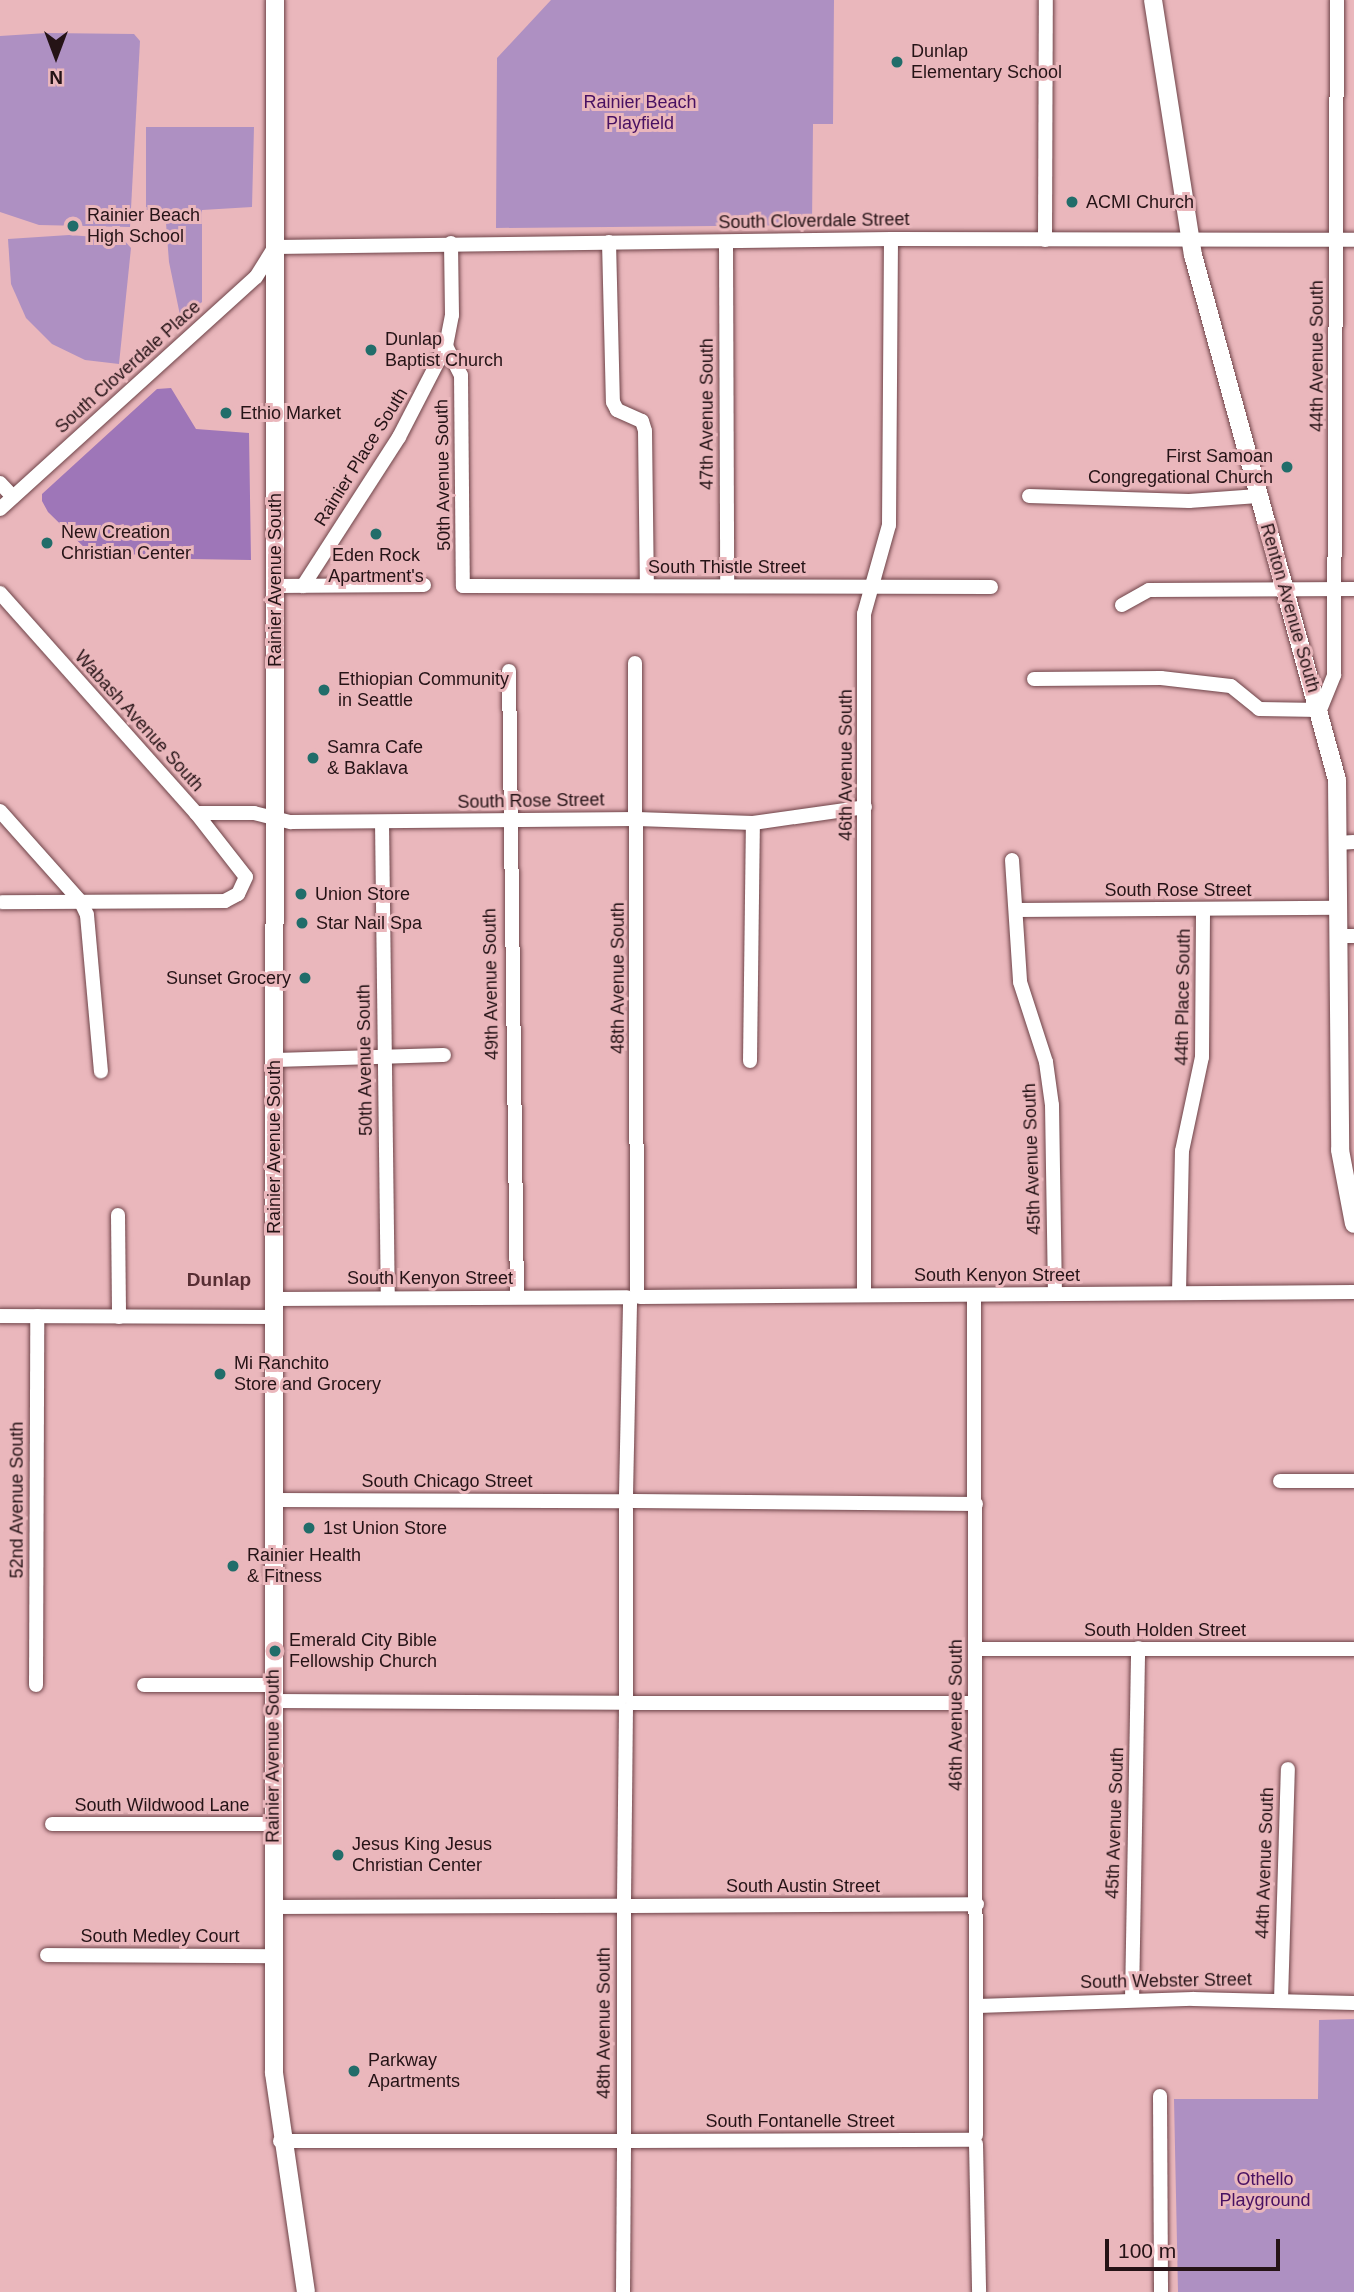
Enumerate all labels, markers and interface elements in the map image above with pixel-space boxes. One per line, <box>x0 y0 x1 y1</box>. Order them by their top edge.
north arrow <box>21 21 91 91</box>
place label: Dunlap Elementary School <box>911 41 1062 84</box>
marker: Dunlap Elementary School <box>889 54 905 70</box>
text: N <box>49 67 63 88</box>
park label: Rainier Beach Playfield <box>583 92 697 134</box>
place label: ACMI Church <box>1086 191 1194 213</box>
marker: ACMI Church <box>1064 194 1080 210</box>
place label: Rainier Beach High School <box>87 205 200 248</box>
street label: South Cloverdale Street <box>718 209 910 233</box>
marker: Rainier Beach High School <box>65 218 81 234</box>
street label: 44th Avenue South <box>1306 280 1328 432</box>
street label: South Cloverdale Place <box>51 296 205 438</box>
place label: Dunlap Baptist Church <box>385 329 503 372</box>
street label: 47th Avenue South <box>696 338 718 490</box>
marker: Dunlap Baptist Church <box>363 342 379 358</box>
street label: Rainier Place South <box>310 384 412 530</box>
street label: 50th Avenue South <box>431 398 455 552</box>
place label: Ethio Market <box>240 402 341 424</box>
marker: Ethio Market <box>218 405 234 421</box>
place label: First Samoan Congregational Church <box>1088 446 1273 489</box>
marker: First Samoan Congregational Church <box>1279 459 1295 475</box>
street label: Rainier Avenue South <box>264 493 286 667</box>
street label: Renton Avenue South <box>1255 521 1325 695</box>
place label: New Creation Christian Center <box>61 522 191 564</box>
marker: Eden Rock Apartment's <box>368 526 384 542</box>
marker: New Creation Christian Center <box>39 535 55 551</box>
place label: Eden Rock Apartment's <box>328 545 424 588</box>
street label: South Thistle Street <box>648 556 806 578</box>
street label: Wabash Avenue South <box>70 646 208 796</box>
place label: Ethiopian Community in Seattle <box>338 669 509 712</box>
marker: Ethiopian Community in Seattle <box>316 682 332 698</box>
street label: 46th Avenue South <box>835 689 857 841</box>
place label: Samra Cafe & Baklava <box>327 737 423 780</box>
marker: Samra Cafe & Baklava <box>305 750 321 766</box>
street label: South Rose Street <box>457 789 605 813</box>
street label: South Rose Street <box>1104 879 1252 901</box>
place label: Union Store <box>315 883 410 905</box>
marker: Union Store <box>293 886 309 902</box>
street label: 48th Avenue South <box>607 902 629 1054</box>
street label: 49th Avenue South <box>479 907 503 1061</box>
place label: Star Nail Spa <box>316 912 422 934</box>
marker: Star Nail Spa <box>294 915 310 931</box>
street label: 44th Place South <box>1171 928 1195 1066</box>
place label: Sunset Grocery <box>166 967 291 989</box>
marker: Sunset Grocery <box>297 970 313 986</box>
street label: 50th Avenue South <box>353 983 377 1137</box>
street label: Rainier Avenue South <box>263 1060 285 1234</box>
street label: 45th Avenue South <box>1019 1082 1045 1236</box>
street label: South Kenyon Street <box>914 1264 1080 1286</box>
street label: South Kenyon Street <box>347 1267 513 1289</box>
district label: Dunlap <box>187 1269 251 1291</box>
place label: Mi Ranchito Store and Grocery <box>234 1353 381 1396</box>
marker: Mi Ranchito Store and Grocery <box>212 1366 228 1382</box>
street label: 52nd Avenue South <box>6 1421 28 1579</box>
street label: South Chicago Street <box>361 1470 533 1492</box>
place label: 1st Union Store <box>323 1517 447 1539</box>
marker: 1st Union Store <box>301 1520 317 1536</box>
place label: Rainier Health & Fitness <box>247 1545 361 1588</box>
marker: Rainier Health & Fitness <box>225 1558 241 1574</box>
street label: South Holden Street <box>1084 1619 1246 1641</box>
place label: Emerald City Bible Fellowship Church <box>289 1630 437 1672</box>
street label: 46th Avenue South <box>945 1639 967 1791</box>
marker: Emerald City Bible Fellowship Church <box>267 1643 283 1659</box>
street label: Rainier Avenue South <box>262 1669 284 1843</box>
street label: 45th Avenue South <box>1102 1746 1128 1900</box>
street label: 44th Avenue South <box>1252 1786 1278 1940</box>
street label: South Wildwood Lane <box>74 1794 250 1816</box>
place label: Jesus King Jesus Christian Center <box>352 1834 492 1876</box>
marker: Jesus King Jesus Christian Center <box>330 1847 346 1863</box>
street label: South Austin Street <box>725 1875 881 1897</box>
street label: South Medley Court <box>80 1925 240 1947</box>
street label: 48th Avenue South <box>593 1947 615 2099</box>
street label: South Webster Street <box>1080 1969 1252 1993</box>
place label: Parkway Apartments <box>368 2050 460 2092</box>
marker: Parkway Apartments <box>346 2063 362 2079</box>
street label: South Fontanelle Street <box>705 2110 895 2132</box>
park label: Othello Playground <box>1219 2169 1311 2212</box>
scale bar <box>1109 2226 1284 2270</box>
text: 100 m <box>1118 2239 1176 2262</box>

